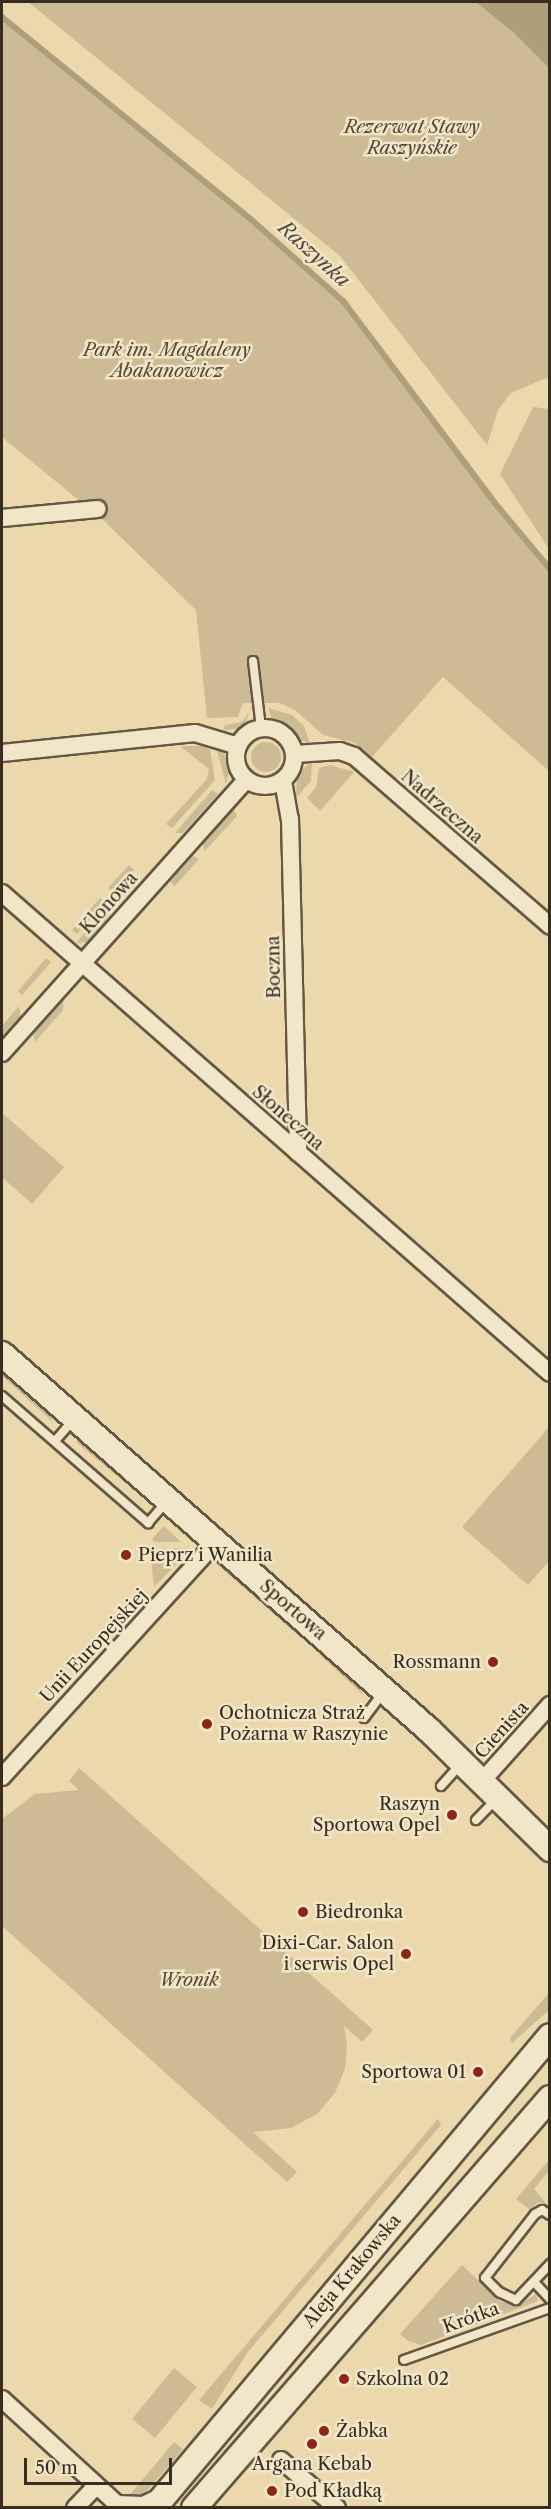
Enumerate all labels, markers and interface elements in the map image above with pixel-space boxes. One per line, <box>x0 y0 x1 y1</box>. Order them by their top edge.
park label: Rezerwat Stawy Raszyńskie <box>344 117 480 160</box>
water label: Raszynka <box>273 216 355 292</box>
park label: Park im. Magdaleny Abakanowicz <box>83 340 251 382</box>
street label: Nadrzeczna <box>397 766 487 848</box>
street label: Klonowa <box>76 868 142 938</box>
street label: Boczna <box>263 935 285 999</box>
street label: Słoneczna <box>248 1081 328 1155</box>
place label: Pieprz i Wanilia <box>138 1544 273 1566</box>
marker: Pieprz i Wanilia <box>119 1548 133 1562</box>
street label: Sportowa <box>255 1575 331 1645</box>
street label: Unii Europejskiej <box>36 1585 152 1707</box>
place label: Rossmann <box>392 1651 481 1673</box>
marker: Rossmann <box>486 1655 500 1669</box>
street label: Cienista <box>471 1697 533 1763</box>
place label: Ochotnicza Straż Pożarna w Raszynie <box>219 1703 390 1746</box>
marker: Ochotnicza Straż Pożarna w Raszynie <box>200 1717 214 1731</box>
place label: Raszyn Sportowa Opel <box>313 1794 440 1836</box>
marker: Raszyn Sportowa Opel <box>445 1808 459 1822</box>
place label: Biedronka <box>315 1901 403 1923</box>
marker: Biedronka <box>296 1905 310 1919</box>
place label: Dixi-Car. Salon i serwis Opel <box>262 1933 394 1976</box>
marker: Dixi-Car. Salon i serwis Opel <box>399 1947 413 1961</box>
park label: Wronik <box>159 1969 219 1991</box>
place label: Sportowa 01 <box>361 2061 466 2083</box>
marker: Sportowa 01 <box>471 2065 485 2079</box>
street label: Aleja Krakowska <box>298 2210 406 2332</box>
street label: Krótka <box>440 2298 502 2338</box>
place label: Szkolna 02 <box>356 2368 449 2390</box>
marker: Szkolna 02 <box>337 2372 351 2386</box>
place label: Żabka <box>336 2420 388 2442</box>
marker: Żabka <box>317 2424 331 2438</box>
marker: Argana Kebab <box>305 2437 319 2451</box>
scale bar <box>27 2446 176 2484</box>
place label: Argana Kebab <box>252 2453 372 2475</box>
text: 50 m <box>35 2457 78 2479</box>
place label: Pod Kładką <box>284 2480 382 2502</box>
marker: Pod Kładką <box>265 2484 279 2498</box>

